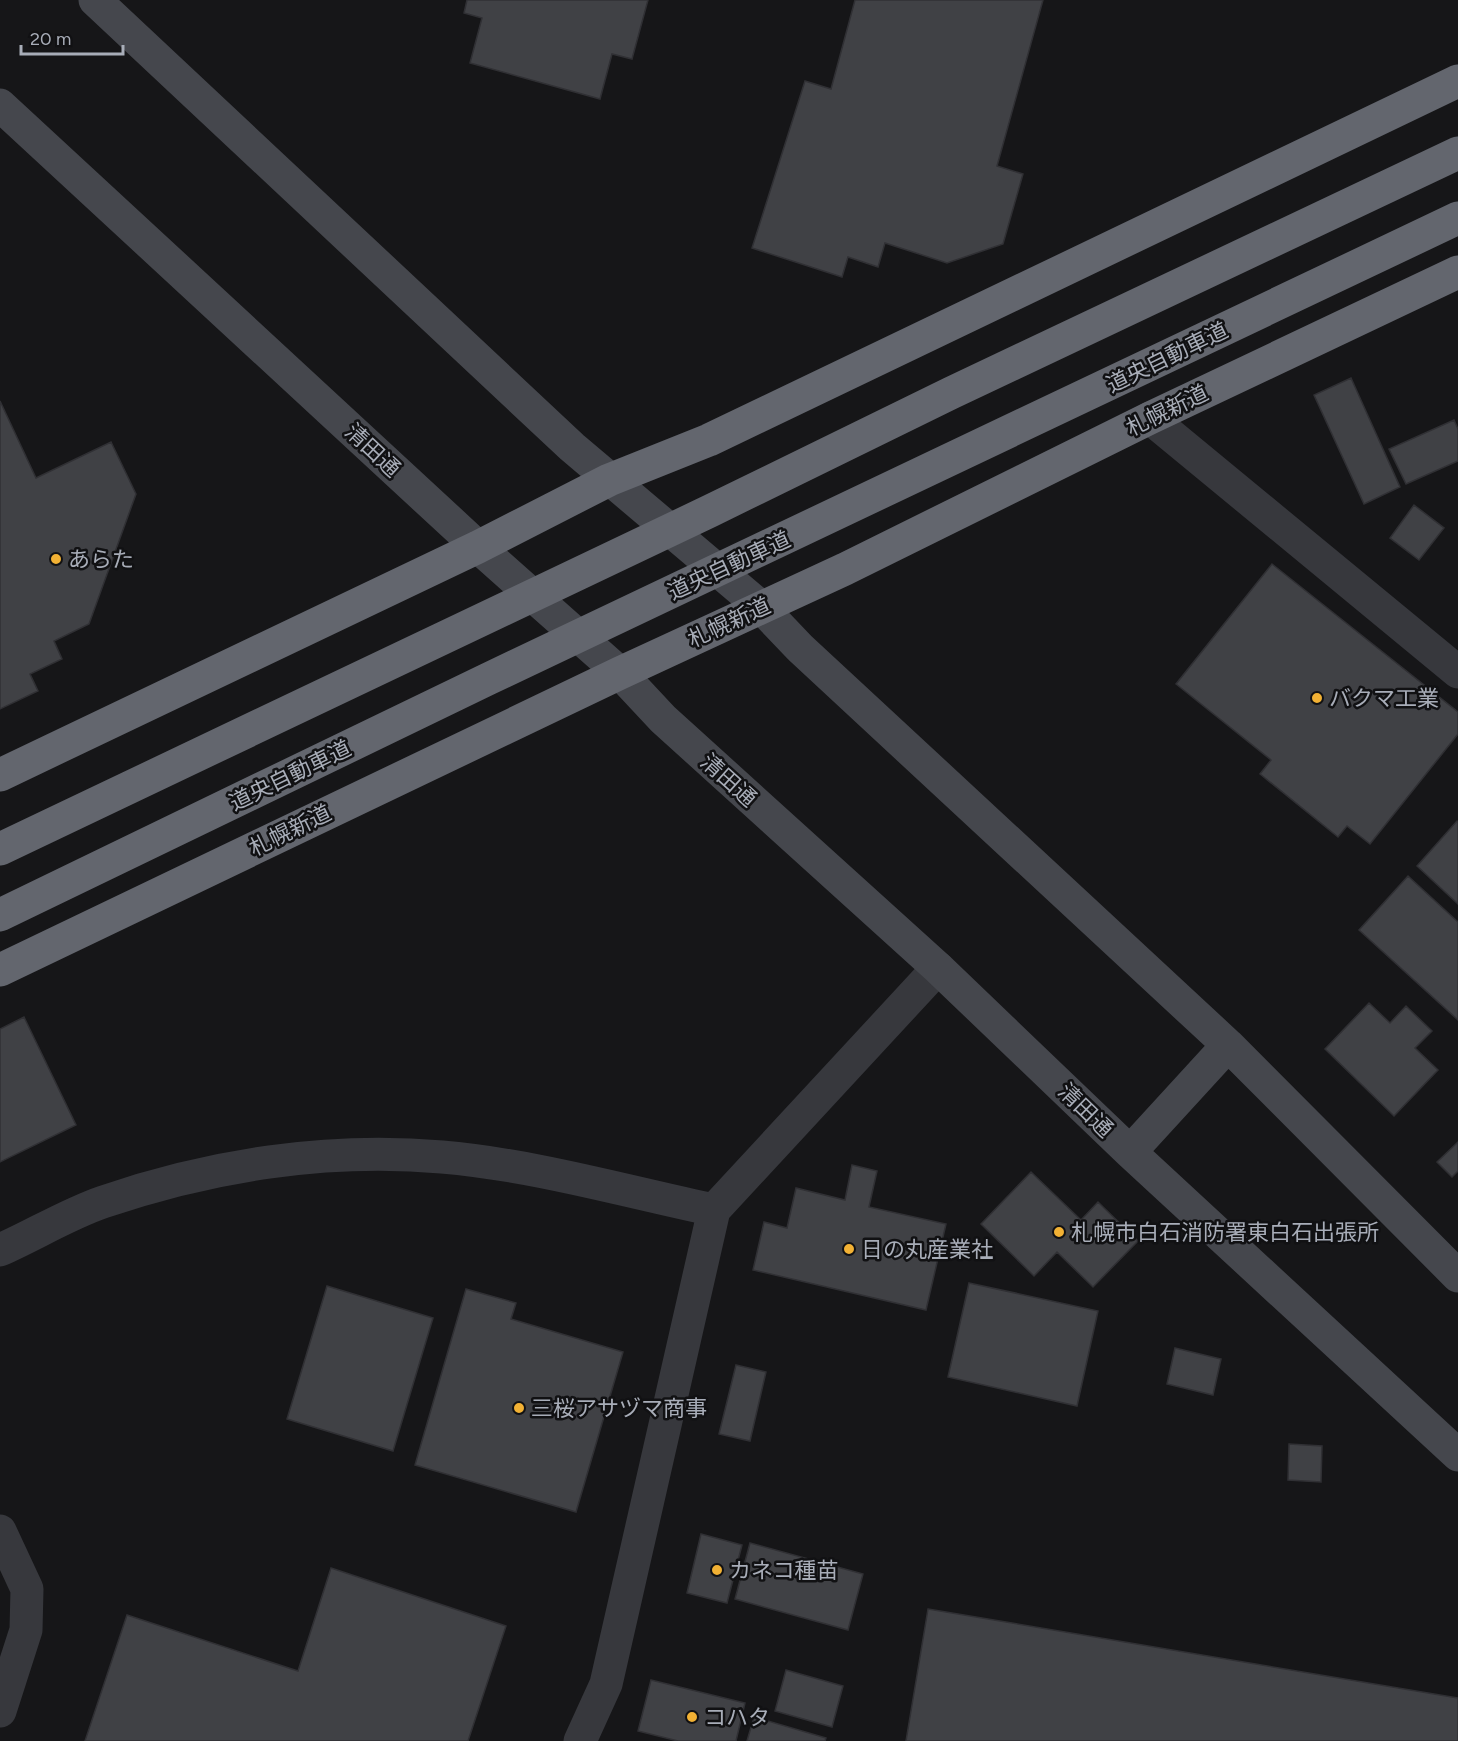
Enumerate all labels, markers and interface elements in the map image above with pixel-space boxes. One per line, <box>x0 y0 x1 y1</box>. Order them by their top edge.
scale bar <box>21 18 123 56</box>
text: 20 m <box>30 28 71 50</box>
street label: 道央自動車道 <box>1102 316 1232 399</box>
street label: 札幌新道 <box>1122 379 1213 442</box>
street label: 清田通 <box>339 418 406 483</box>
street label: 道央自動車道 <box>664 525 795 606</box>
place label: あらた <box>68 546 134 573</box>
marker: あらた <box>49 552 63 566</box>
street label: 札幌新道 <box>684 592 775 653</box>
place label: バクマ工業 <box>1329 685 1439 712</box>
marker: バクマ工業 <box>1310 691 1324 705</box>
street label: 道央自動車道 <box>225 734 355 817</box>
street label: 清田通 <box>695 748 762 812</box>
street label: 札幌新道 <box>245 799 336 862</box>
street label: 清田通 <box>1053 1078 1119 1143</box>
place label: 札幌市白石消防署東白石出張所 <box>1071 1219 1379 1246</box>
marker: 札幌市白石消防署東白石出張所 <box>1052 1225 1066 1239</box>
place label: 日の丸産業社 <box>861 1236 993 1263</box>
marker: 日の丸産業社 <box>842 1242 856 1256</box>
place label: 三桜アサヅマ商事 <box>531 1395 707 1422</box>
marker: 三桜アサヅマ商事 <box>512 1401 526 1415</box>
place label: カネコ種苗 <box>729 1557 839 1584</box>
marker: カネコ種苗 <box>710 1563 724 1577</box>
place label: コハタ <box>704 1704 770 1731</box>
marker: コハタ <box>685 1710 699 1724</box>

